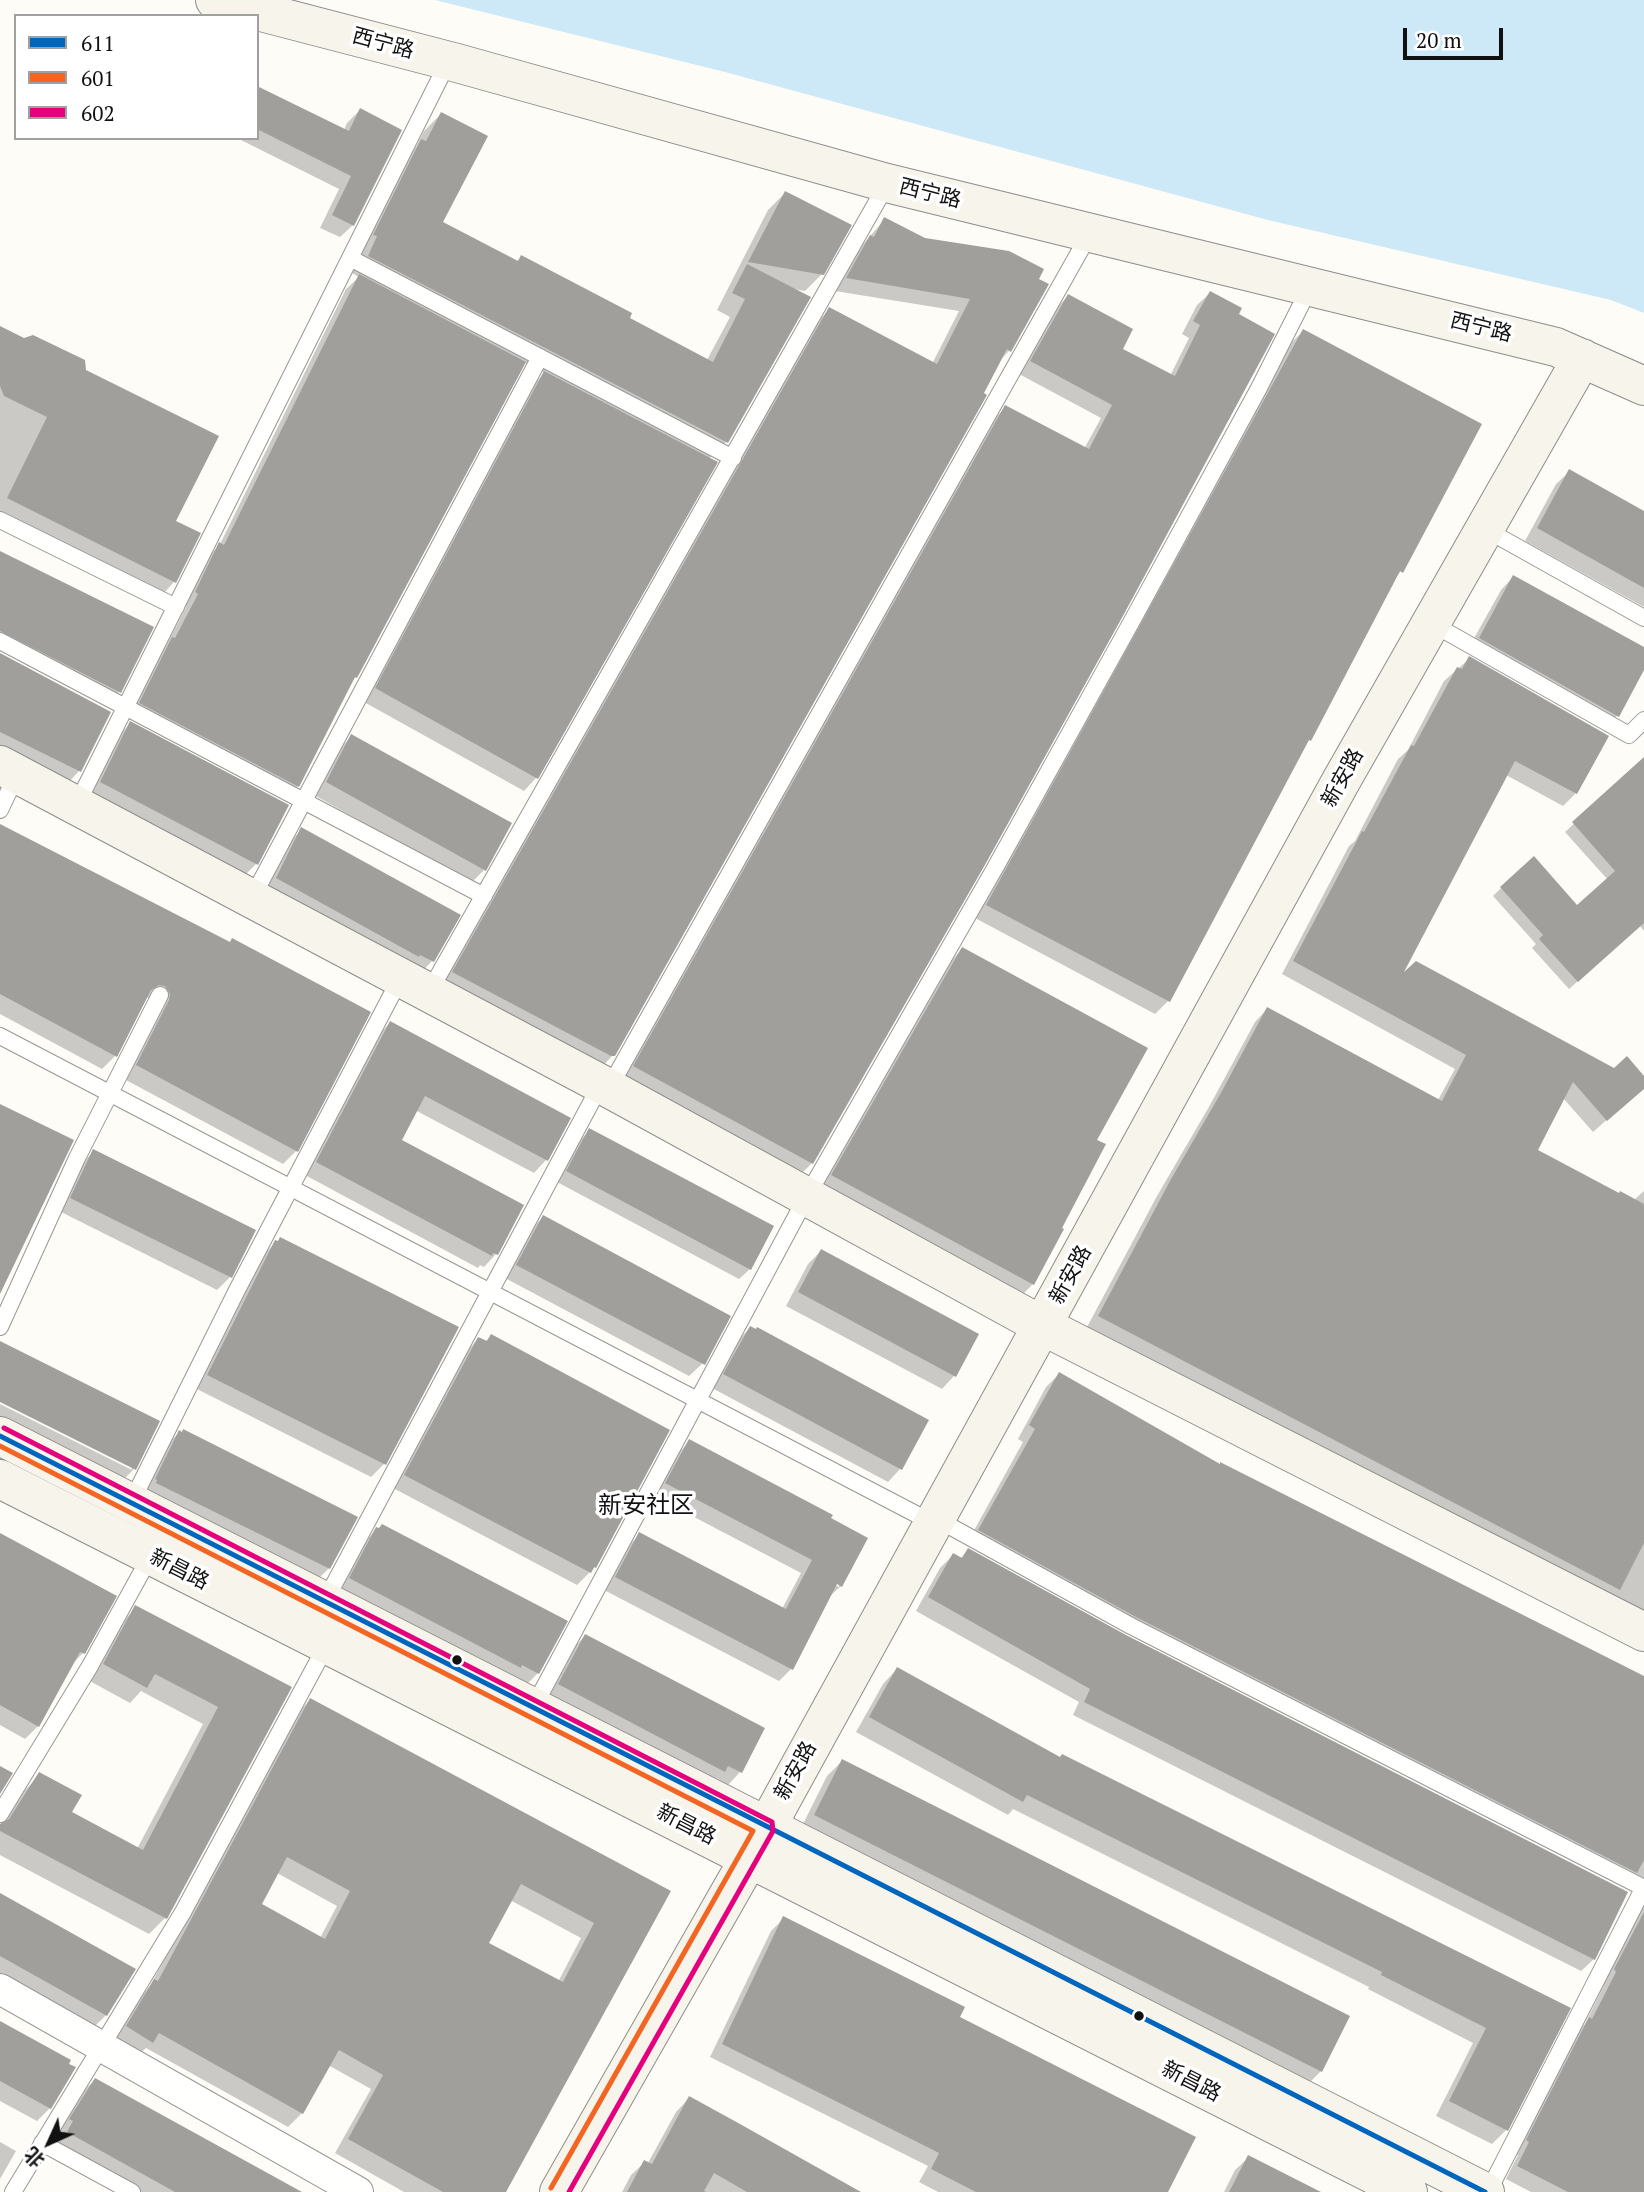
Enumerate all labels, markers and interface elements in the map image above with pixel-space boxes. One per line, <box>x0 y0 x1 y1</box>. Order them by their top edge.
legend <box>14 14 259 140</box>
scale bar <box>1406 14 1506 58</box>
street label: 西宁路 <box>349 24 417 64</box>
text: 20 m <box>1416 26 1462 54</box>
text: 611 <box>81 29 115 57</box>
text: 601 <box>81 64 115 92</box>
text: 602 <box>81 99 115 127</box>
street label: 西宁路 <box>896 174 964 214</box>
street label: 西宁路 <box>1447 308 1515 348</box>
street label: 新安路 <box>1317 744 1369 812</box>
street label: 新安路 <box>1045 1241 1097 1309</box>
district label: 新安社区 <box>598 1492 694 1520</box>
street label: 新昌路 <box>145 1544 213 1596</box>
unlabelled marker <box>450 1653 464 1667</box>
street label: 新安路 <box>770 1737 822 1805</box>
street label: 新昌路 <box>652 1799 720 1851</box>
unlabelled marker <box>1132 2009 1146 2023</box>
street label: 新昌路 <box>1157 2056 1225 2108</box>
north arrow <box>14 2108 84 2178</box>
text: 北 <box>18 2143 49 2174</box>

